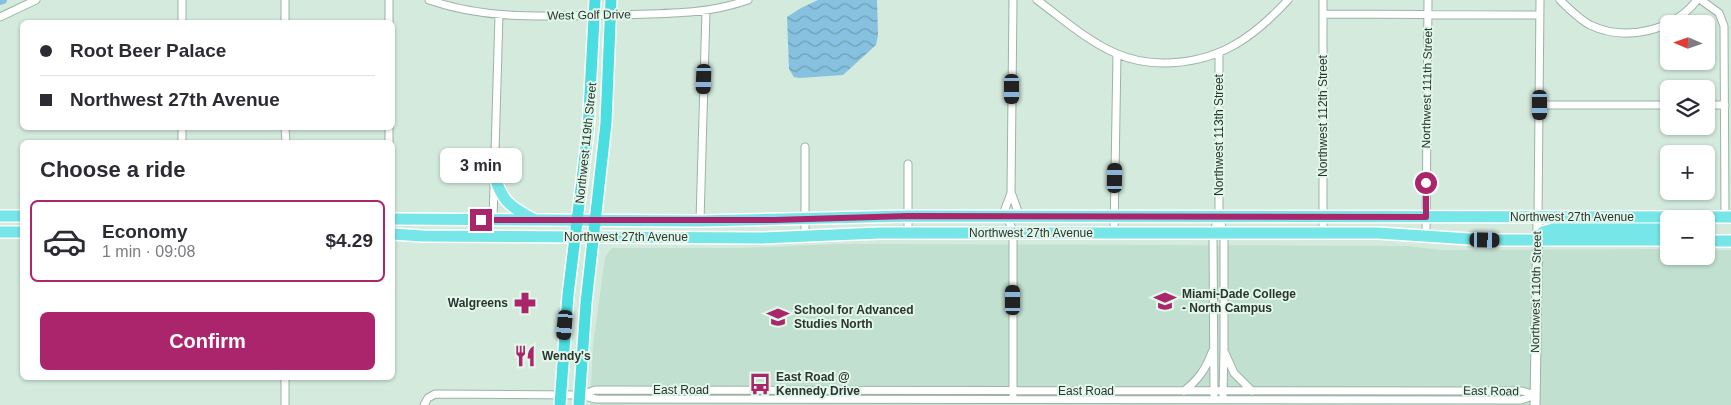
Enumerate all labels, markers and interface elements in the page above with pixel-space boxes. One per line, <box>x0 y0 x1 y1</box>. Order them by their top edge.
street label: West Golf Drive <box>547 7 631 23</box>
north arrow <box>1660 15 1715 70</box>
map controls <box>1660 15 1715 265</box>
street label: Northwest 111th Street <box>1419 27 1435 149</box>
text: Root Beer Palace <box>70 40 226 61</box>
street label: Northwest 112th Street <box>1316 54 1330 177</box>
car <box>695 64 712 94</box>
street label: Northwest 113th Street <box>1212 73 1226 196</box>
car <box>1004 74 1019 104</box>
button: layers <box>1660 80 1715 135</box>
street label: Northwest 119th Street <box>573 81 599 204</box>
text: Northwest 27th Avenue <box>70 89 280 110</box>
car <box>1532 90 1547 120</box>
button: + <box>1660 145 1715 200</box>
callout: 3 min <box>440 148 522 182</box>
text: Choose a ride <box>40 157 185 182</box>
text: 3 min <box>460 157 502 174</box>
car <box>1107 163 1122 193</box>
route start <box>1415 172 1437 194</box>
route end <box>470 209 492 231</box>
street label: Northwest 27th Avenue <box>1510 210 1634 224</box>
button: − <box>1660 210 1715 265</box>
icon: car <box>42 219 87 264</box>
text: Economy <box>102 221 188 242</box>
street label: Northwest 27th Avenue <box>969 226 1093 240</box>
text: $4.29 <box>325 230 373 251</box>
street label: Northwest 27th Avenue <box>564 230 688 244</box>
street label: Northwest 110th Street <box>1528 230 1544 353</box>
car <box>1469 232 1500 248</box>
text: 1 min · 09:08 <box>102 243 195 260</box>
car <box>1005 285 1020 315</box>
place label: Miami-Dade College - North Campus <box>1182 287 1296 315</box>
school or university icon: Miami-Dade College - North Campus <box>1152 288 1178 314</box>
pharmacy icon: Walgreens <box>512 290 538 316</box>
place label: Walgreens <box>448 296 508 310</box>
place label: School for Advanced Studies North <box>794 303 914 331</box>
school or university icon: School for Advanced Studies North <box>765 304 791 330</box>
car <box>556 309 573 341</box>
button: Confirm <box>40 312 375 370</box>
restaurant icon: Wendy's <box>512 343 538 369</box>
place label: Wendy's <box>542 349 591 363</box>
place label: East Road @ Kennedy Drive <box>776 370 860 398</box>
bus stop icon: East Road @ Kennedy Drive <box>747 371 773 397</box>
street label: East Road <box>653 383 709 397</box>
street label: East Road <box>1058 384 1114 398</box>
street label: East Road <box>1463 384 1519 398</box>

